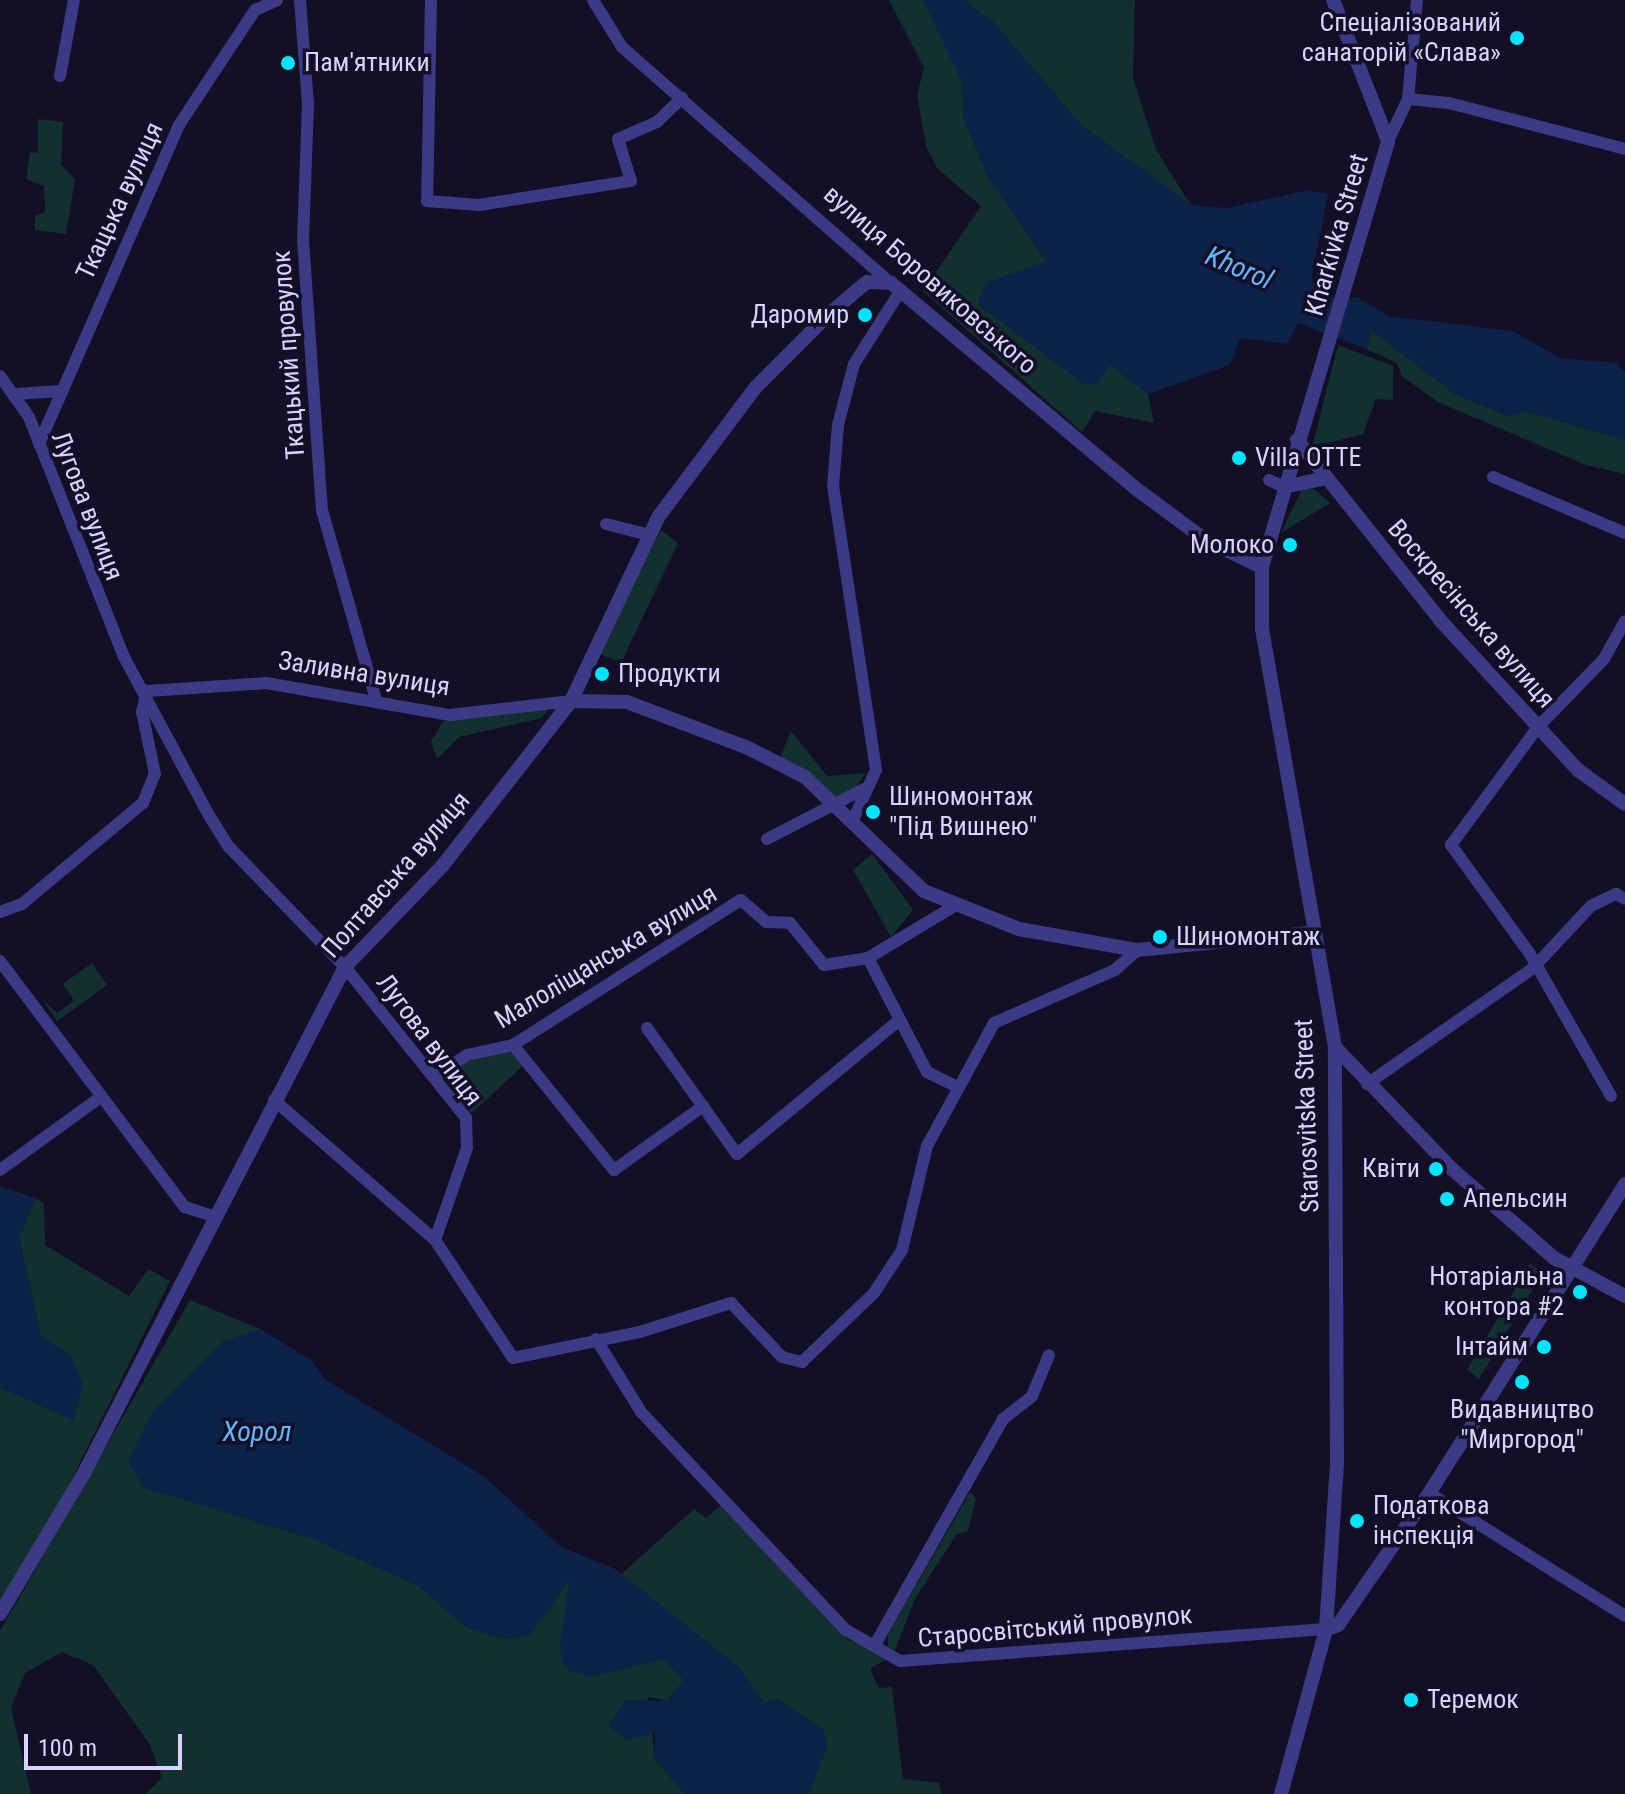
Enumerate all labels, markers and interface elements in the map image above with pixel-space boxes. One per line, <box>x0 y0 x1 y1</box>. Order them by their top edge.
place label: Спеціалізований санаторій «Слава» <box>1302 7 1501 68</box>
marker: Спеціалізований санаторій «Слава» <box>1508 29 1526 47</box>
place label: Пам'ятники <box>304 47 430 79</box>
marker: Пам'ятники <box>279 54 297 72</box>
street label: Ткацька вулиця <box>70 117 170 285</box>
street label: Kharkivka Street <box>1299 150 1375 320</box>
street label: вулиця Боровиковського <box>817 179 1043 381</box>
water label: Khorol <box>1200 239 1278 297</box>
street label: Ткацький провулок <box>266 250 312 460</box>
place label: Даромир <box>751 299 849 331</box>
marker: Даромир <box>856 306 874 324</box>
street label: Лугова вулиця <box>44 427 130 585</box>
place label: Villa OTTE <box>1255 442 1361 474</box>
marker: Villa OTTE <box>1230 449 1248 467</box>
street label: Воскресінська вулиця <box>1381 513 1561 715</box>
place label: Молоко <box>1190 529 1274 561</box>
marker: Молоко <box>1281 536 1299 554</box>
street label: Заливна вулиця <box>276 645 452 703</box>
place label: Продукти <box>618 658 721 690</box>
marker: Продукти <box>593 665 611 683</box>
place label: Шиномонтаж "Під Вишнею" <box>889 781 1037 842</box>
street label: Полтавська вулиця <box>315 785 477 965</box>
marker: Шиномонтаж "Під Вишнею" <box>864 803 882 821</box>
street label: Малоліщанська вулиця <box>489 878 723 1036</box>
place label: Шиномонтаж <box>1176 921 1320 953</box>
marker: Шиномонтаж <box>1151 928 1169 946</box>
street label: Лугова вулиця <box>369 968 489 1112</box>
street label: Starosvitska Street <box>1288 1019 1326 1213</box>
place label: Квіти <box>1362 1153 1420 1185</box>
marker: Квіти <box>1427 1160 1445 1178</box>
place label: Апельсин <box>1463 1183 1568 1215</box>
marker: Апельсин <box>1438 1190 1456 1208</box>
place label: Нотаріальна контора #2 <box>1429 1261 1564 1322</box>
marker: Нотаріальна контора #2 <box>1571 1283 1589 1301</box>
place label: Інтайм <box>1455 1331 1528 1363</box>
marker: Інтайм <box>1535 1338 1553 1356</box>
marker: Видавництво "Миргород" <box>1513 1373 1531 1391</box>
place label: Видавництво "Миргород" <box>1450 1394 1594 1456</box>
water label: Хорол <box>223 1415 291 1449</box>
place label: Податкова інспекція <box>1373 1490 1489 1552</box>
marker: Податкова інспекція <box>1348 1512 1366 1530</box>
street label: Старосвітський провулок <box>916 1599 1194 1655</box>
place label: Теремок <box>1427 1684 1519 1716</box>
marker: Теремок <box>1402 1691 1420 1709</box>
scale bar <box>28 1718 186 1768</box>
text: 100 m <box>38 1734 97 1762</box>

